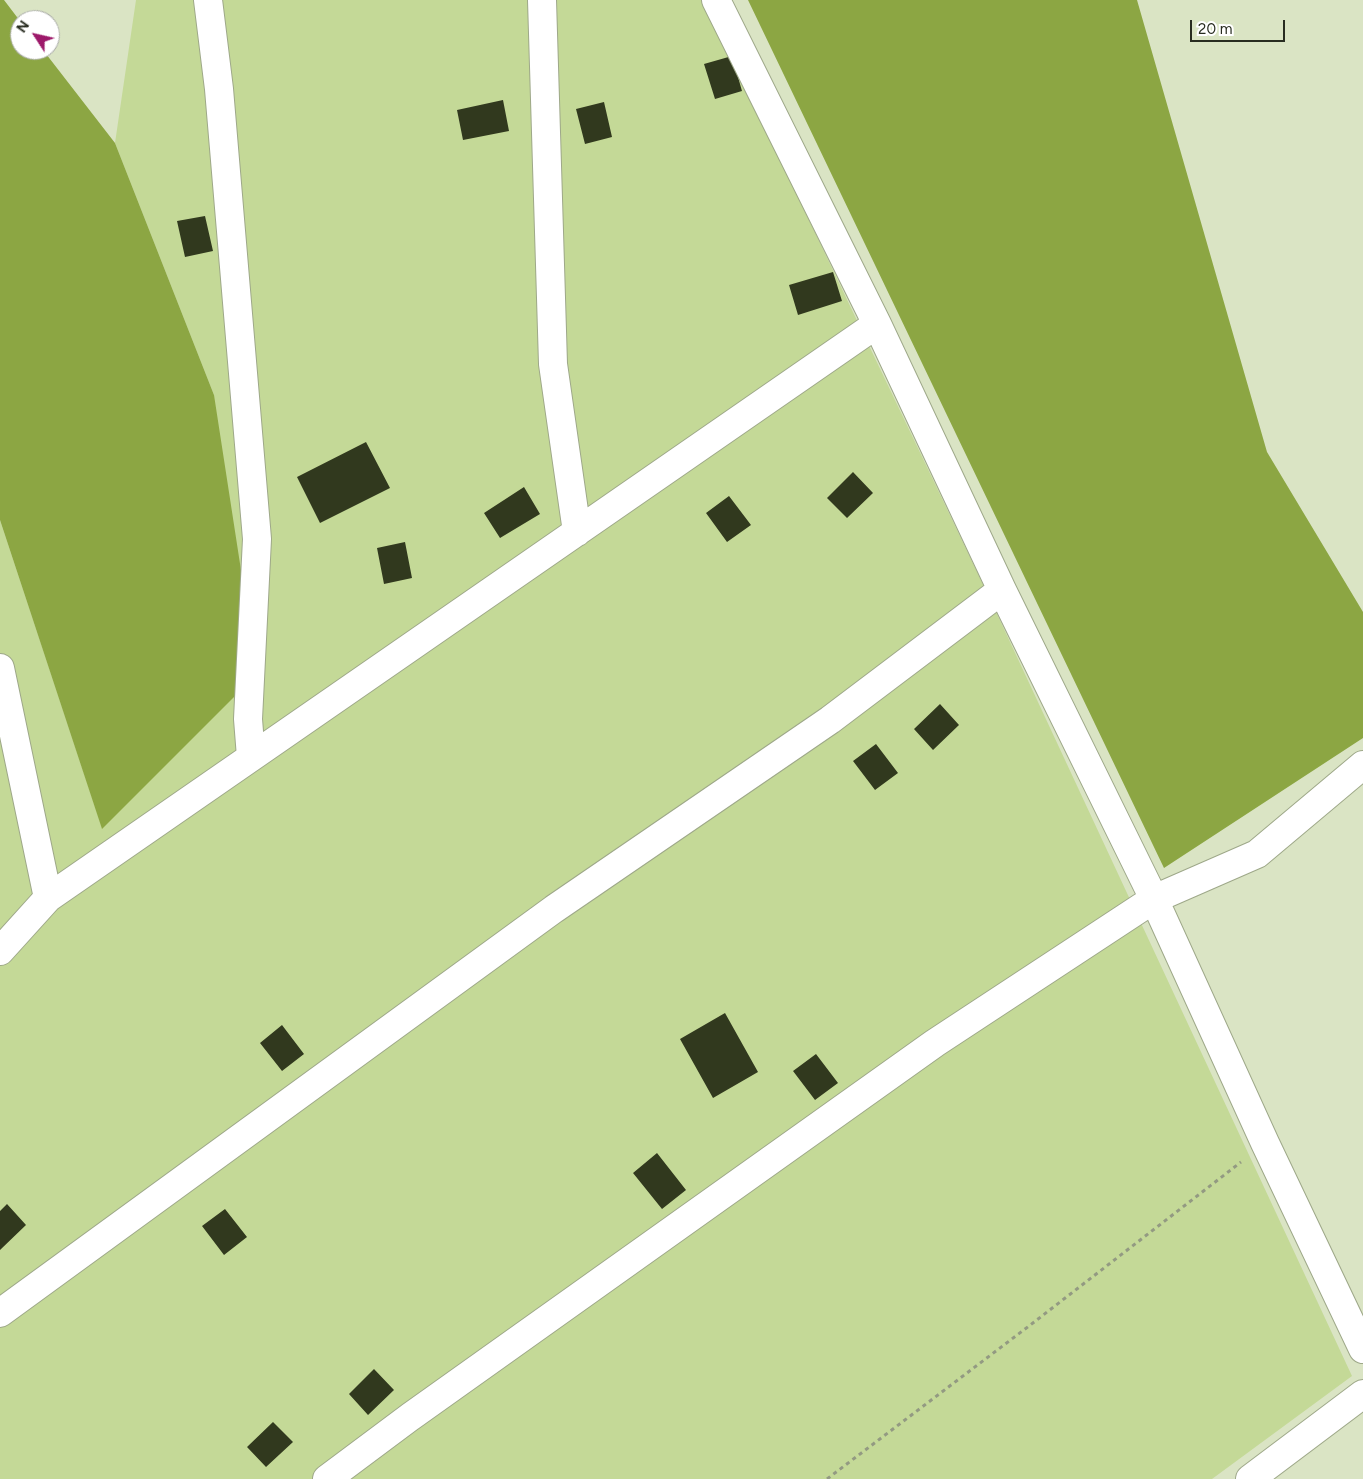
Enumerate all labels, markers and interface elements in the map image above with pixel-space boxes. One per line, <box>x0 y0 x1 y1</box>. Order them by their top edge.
north arrow <box>10 10 60 60</box>
scale bar <box>1193 10 1288 42</box>
text: N <box>13 17 33 36</box>
text: 20 m <box>1198 20 1232 38</box>

